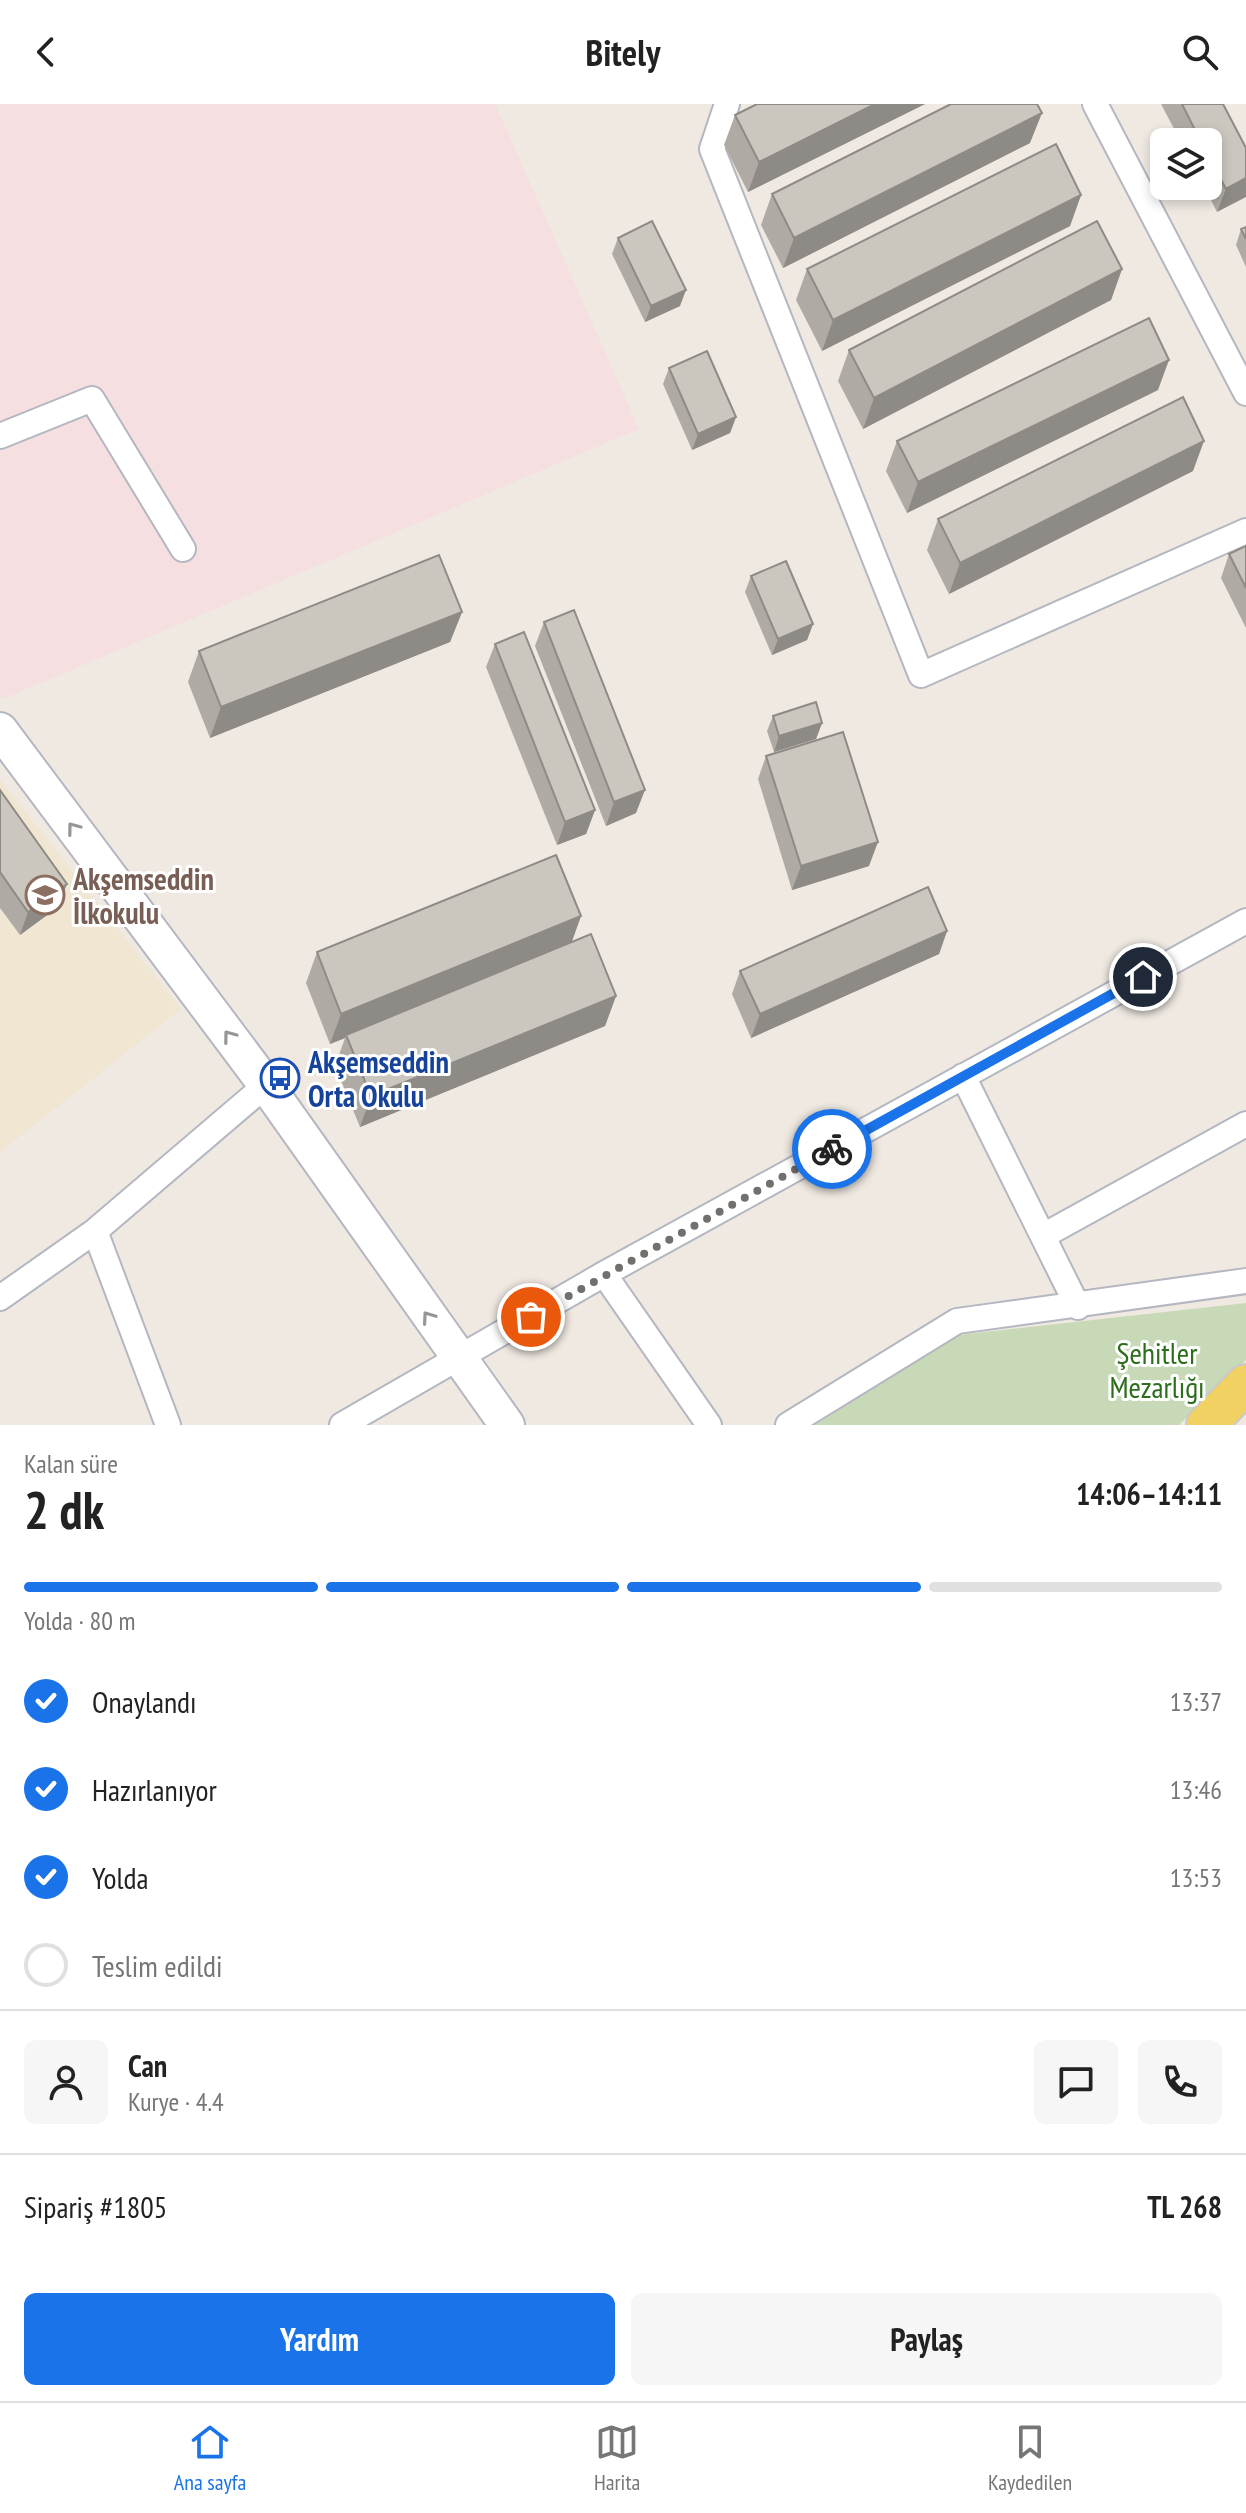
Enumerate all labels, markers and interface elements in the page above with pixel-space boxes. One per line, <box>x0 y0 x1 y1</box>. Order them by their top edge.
text: Bitely <box>586 29 660 76</box>
icon: back <box>24 30 68 74</box>
icon: search <box>1178 30 1222 74</box>
map controls <box>1150 128 1222 200</box>
button: layers <box>1150 128 1222 200</box>
one-way arrow <box>69 822 83 837</box>
place label: Akşemseddin İlkokulu <box>72 859 214 932</box>
school or university icon: Akşemseddin İlkokulu <box>24 874 66 916</box>
pin <box>1109 943 1177 1011</box>
icon: home <box>1121 955 1165 999</box>
one-way arrow <box>225 1030 239 1045</box>
place label: Akşemseddin Orta Okulu <box>307 1042 449 1115</box>
bus stop icon: Akşemseddin Orta Okulu <box>259 1057 301 1099</box>
courier <box>792 1109 872 1189</box>
icon: bike <box>810 1127 854 1171</box>
pin <box>497 1283 565 1351</box>
icon: bag <box>509 1295 553 1339</box>
one-way arrow <box>423 1311 438 1325</box>
park label: Şehitler Mezarlığı <box>1109 1333 1205 1406</box>
text: Kalan süre <box>24 1447 118 1480</box>
text: 14:06–14:11 <box>1076 1474 1222 1513</box>
text: 2 dk <box>24 1476 104 1543</box>
text: Yolda · 80 m <box>24 1604 135 1637</box>
icon: check <box>24 1679 68 1723</box>
text: Onaylandı <box>92 1682 197 1721</box>
text: 13:37 <box>1170 1685 1222 1718</box>
icon: check <box>24 1767 68 1811</box>
text: Hazırlanıyor <box>92 1770 217 1809</box>
text: 13:46 <box>1170 1773 1222 1806</box>
icon: check <box>24 1855 68 1899</box>
text: Yolda <box>92 1858 148 1897</box>
text: 13:53 <box>1170 1861 1222 1894</box>
text: Teslim edildi <box>92 1946 223 1985</box>
button: person <box>24 2040 108 2124</box>
button: chat <box>1034 2040 1118 2124</box>
button: phone <box>1138 2040 1222 2124</box>
text: Can <box>128 2046 167 2085</box>
text: Kurye · 4.4 <box>128 2085 224 2118</box>
text: Sipariş #1805 <box>24 2187 167 2226</box>
text: TL 268 <box>1147 2187 1222 2226</box>
button: Yardım <box>24 2293 615 2385</box>
button: Paylaş <box>631 2293 1222 2385</box>
tab: Ana sayfa <box>174 2420 246 2496</box>
tab: Harita <box>594 2420 640 2496</box>
tab: Kaydedilen <box>988 2420 1072 2496</box>

